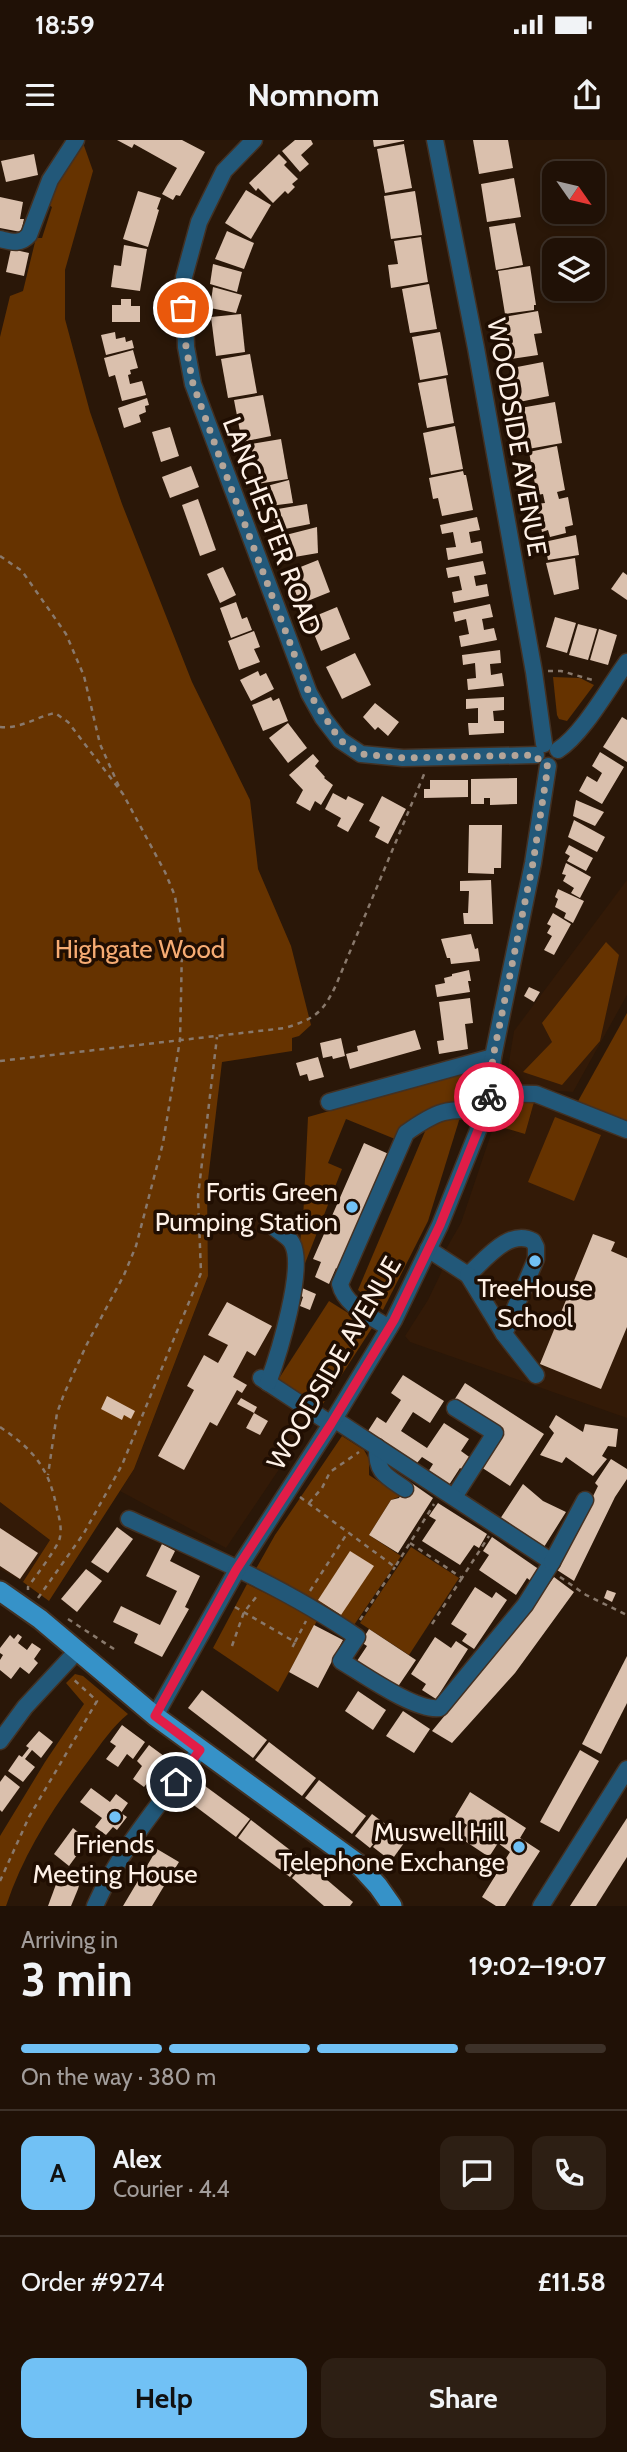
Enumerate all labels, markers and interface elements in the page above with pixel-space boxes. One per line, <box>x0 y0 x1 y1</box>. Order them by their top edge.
text: 18:59 <box>35 9 95 41</box>
text: Nomnom <box>248 75 379 114</box>
icon: menu <box>21 76 59 114</box>
icon: share <box>568 76 606 114</box>
north arrow <box>542 161 606 224</box>
map controls <box>542 161 605 301</box>
button: layers <box>542 238 605 301</box>
pin <box>153 278 213 338</box>
icon: bag <box>164 289 202 327</box>
street label: WOODSIDE AVENUE <box>480 316 554 558</box>
street label: LANCHESTER ROAD <box>216 412 328 640</box>
park label: Highgate Wood <box>55 933 225 965</box>
courier <box>454 1062 524 1132</box>
icon: bike <box>470 1078 508 1116</box>
place label: Fortis Green Pumping Station <box>155 1176 338 1238</box>
marker: Fortis Green Pumping Station <box>344 1199 360 1215</box>
street label: WOODSIDE AVENUE <box>260 1251 408 1475</box>
marker: TreeHouse School <box>527 1253 543 1269</box>
place label: TreeHouse School <box>477 1272 593 1334</box>
pin <box>146 1752 206 1812</box>
icon: home <box>157 1763 195 1801</box>
marker: Friends Meeting House <box>107 1809 123 1825</box>
place label: Muswell Hill Telephone Exchange <box>279 1816 505 1878</box>
place label: Friends Meeting House <box>32 1828 198 1890</box>
marker: Muswell Hill Telephone Exchange <box>511 1839 527 1855</box>
text: Arriving in <box>21 1926 118 1954</box>
text: 19:02–19:07 <box>469 1950 606 1982</box>
text: 3 min <box>21 1952 133 2008</box>
text: On the way · 380 m <box>21 2063 216 2091</box>
button: chat <box>440 2136 514 2210</box>
button: phone <box>532 2136 606 2210</box>
text: Alex <box>113 2143 162 2175</box>
text: A <box>50 2157 66 2189</box>
text: Courier · 4.4 <box>113 2175 230 2203</box>
text: Order #9274 <box>21 2266 164 2298</box>
text: £11.58 <box>538 2266 606 2298</box>
button: Help <box>21 2358 307 2438</box>
button: Share <box>321 2358 606 2438</box>

